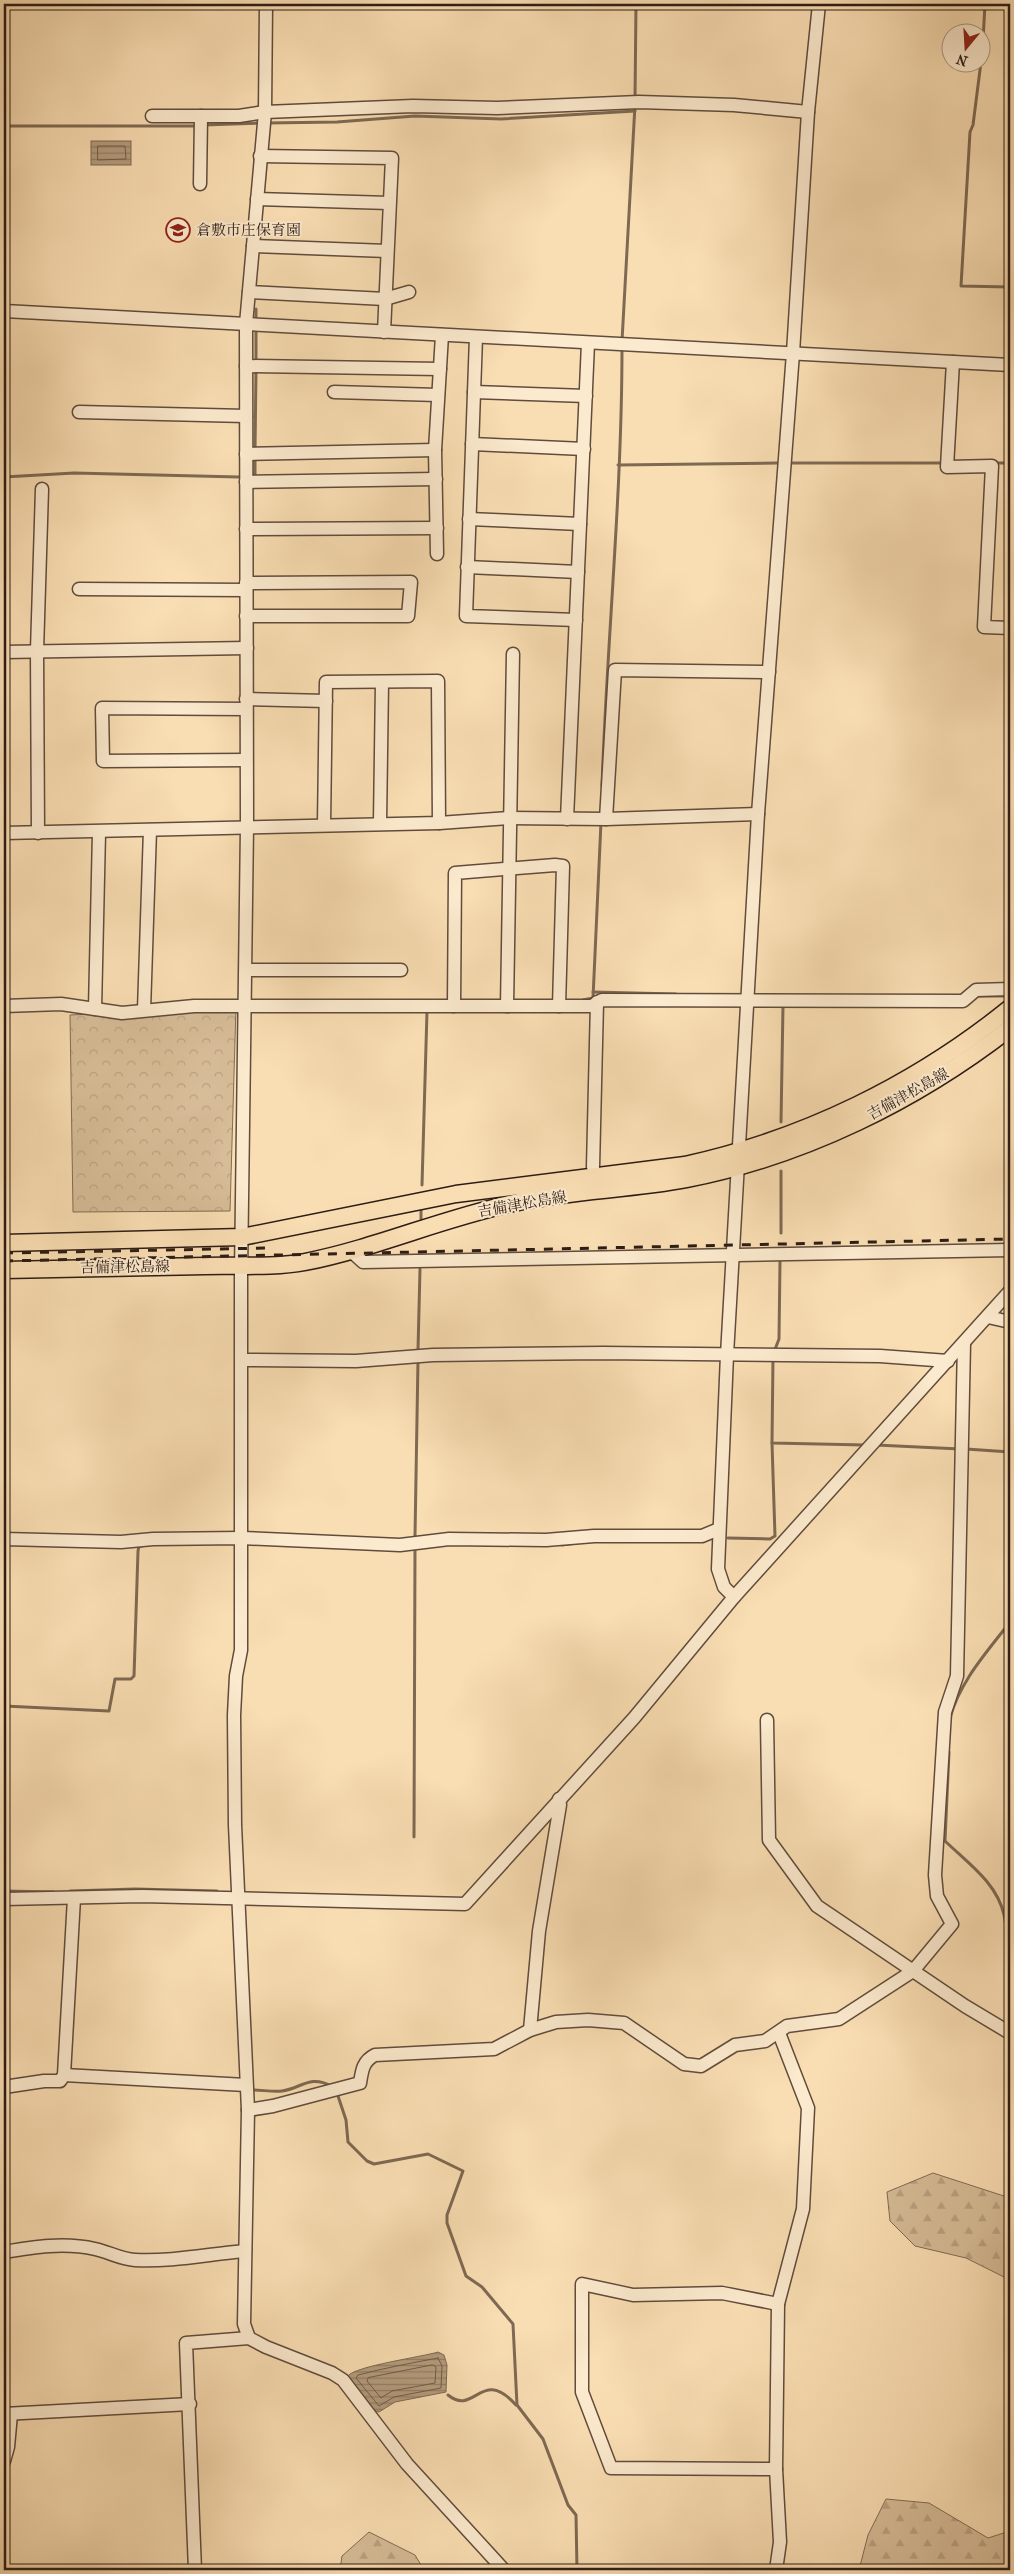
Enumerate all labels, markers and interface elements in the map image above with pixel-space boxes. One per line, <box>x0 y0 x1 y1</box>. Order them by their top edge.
north arrow <box>942 22 992 72</box>
text: N <box>954 50 970 70</box>
school or university icon: 倉敷市庄保育園 <box>165 217 191 243</box>
place label: 倉敷市庄保育園 <box>196 221 301 239</box>
street label: 吉備津松島線 <box>864 1064 952 1124</box>
street label: 吉備津松島線 <box>476 1187 568 1221</box>
street label: 吉備津松島線 <box>80 1257 170 1277</box>

